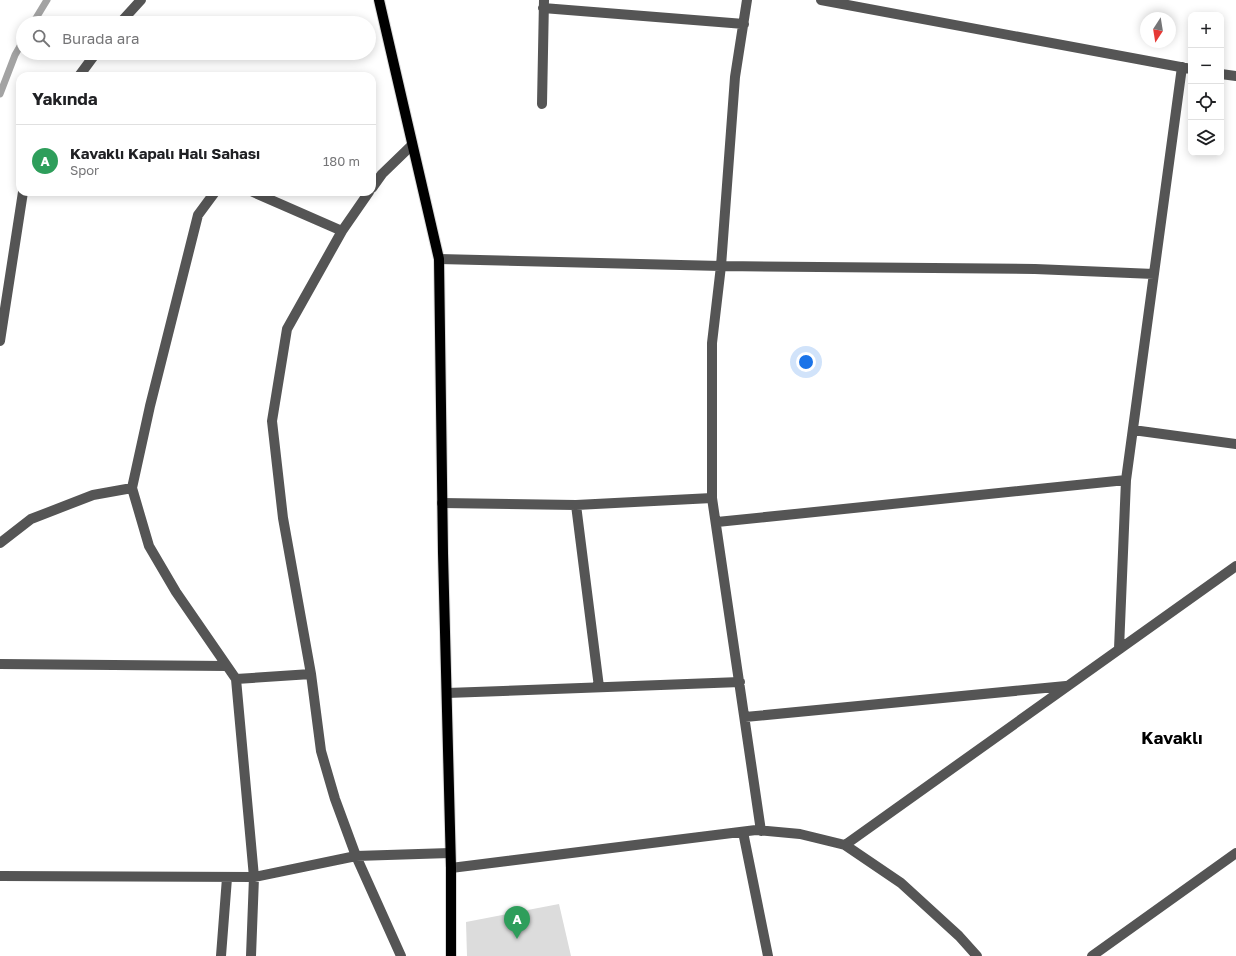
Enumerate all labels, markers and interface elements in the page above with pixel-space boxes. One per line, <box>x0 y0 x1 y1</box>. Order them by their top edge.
north arrow <box>1140 12 1176 48</box>
map controls <box>1188 12 1224 156</box>
button: + <box>1188 12 1224 48</box>
search box <box>16 16 376 60</box>
icon: search <box>30 27 52 49</box>
text: Burada ara <box>62 29 139 47</box>
button: − <box>1188 48 1224 84</box>
button: locate <box>1188 84 1224 120</box>
text: Yakında <box>32 88 98 109</box>
button: layers <box>1188 120 1224 156</box>
text: Kavaklı Kapalı Halı Sahası <box>70 144 260 162</box>
text: A <box>40 153 50 169</box>
text: 180 m <box>323 153 360 169</box>
text: Spor <box>70 162 99 178</box>
your location <box>796 352 816 372</box>
district label: Kavaklı <box>1141 727 1203 748</box>
pin: A <box>504 906 530 939</box>

